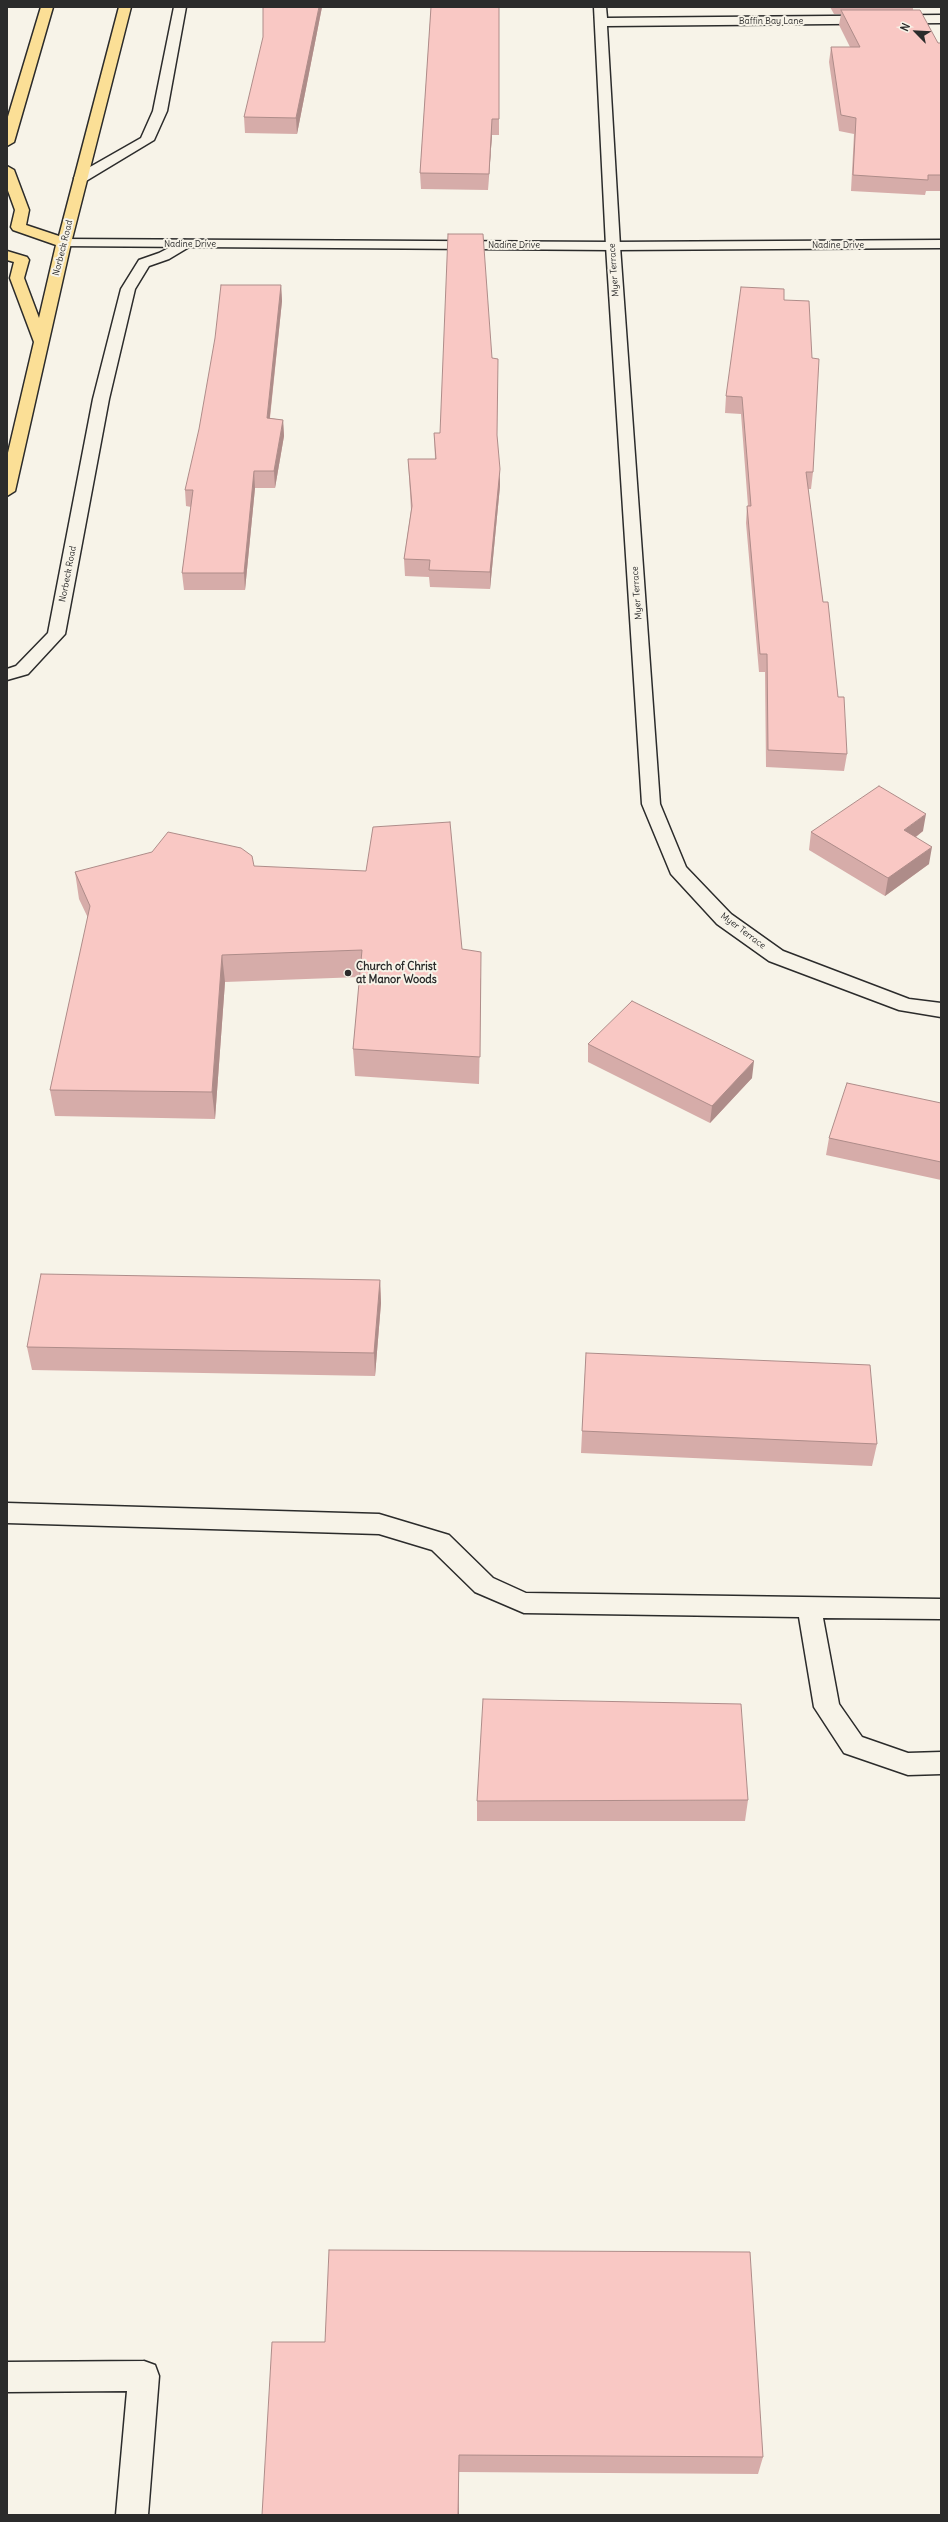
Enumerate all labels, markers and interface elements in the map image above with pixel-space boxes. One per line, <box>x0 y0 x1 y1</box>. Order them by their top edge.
north arrow <box>896 12 936 52</box>
street label: Baffin Bay Lane <box>739 16 803 26</box>
text: N <box>897 21 913 33</box>
street label: Norbeck Road <box>51 219 75 277</box>
street label: Nadine Drive <box>164 239 216 249</box>
street label: Nadine Drive <box>488 240 540 250</box>
street label: Nadine Drive <box>812 240 864 250</box>
street label: Myer Terrace <box>607 243 621 297</box>
street label: Norbeck Road <box>57 545 79 603</box>
street label: Myer Terrace <box>630 566 644 620</box>
street label: Myer Terrace <box>718 911 768 951</box>
place label: Church of Christ at Manor Woods <box>356 960 437 986</box>
marker: Church of Christ at Manor Woods <box>343 968 353 978</box>

